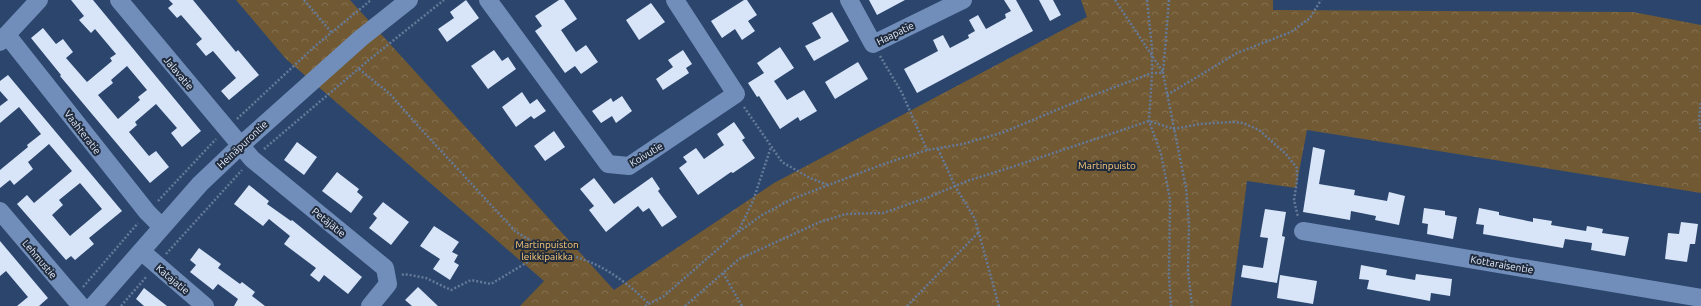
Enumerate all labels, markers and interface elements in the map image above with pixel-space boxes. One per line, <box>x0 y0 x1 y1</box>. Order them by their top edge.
street label: Haapatie <box>875 20 916 47</box>
street label: Jalavatie <box>162 55 196 92</box>
street label: Vaahteratie <box>62 108 103 156</box>
street label: Heinäpurontie <box>215 118 270 170</box>
street label: Koivutie <box>628 140 665 169</box>
park label: Martinpuisto <box>1078 160 1136 171</box>
street label: Petäjätie <box>310 206 348 239</box>
street label: Lehmustie <box>20 238 59 281</box>
park label: Martinpuiston leikkipaikka <box>515 239 579 262</box>
street label: Kottaraisentie <box>1470 254 1534 275</box>
street label: Katajatie <box>154 262 191 296</box>

